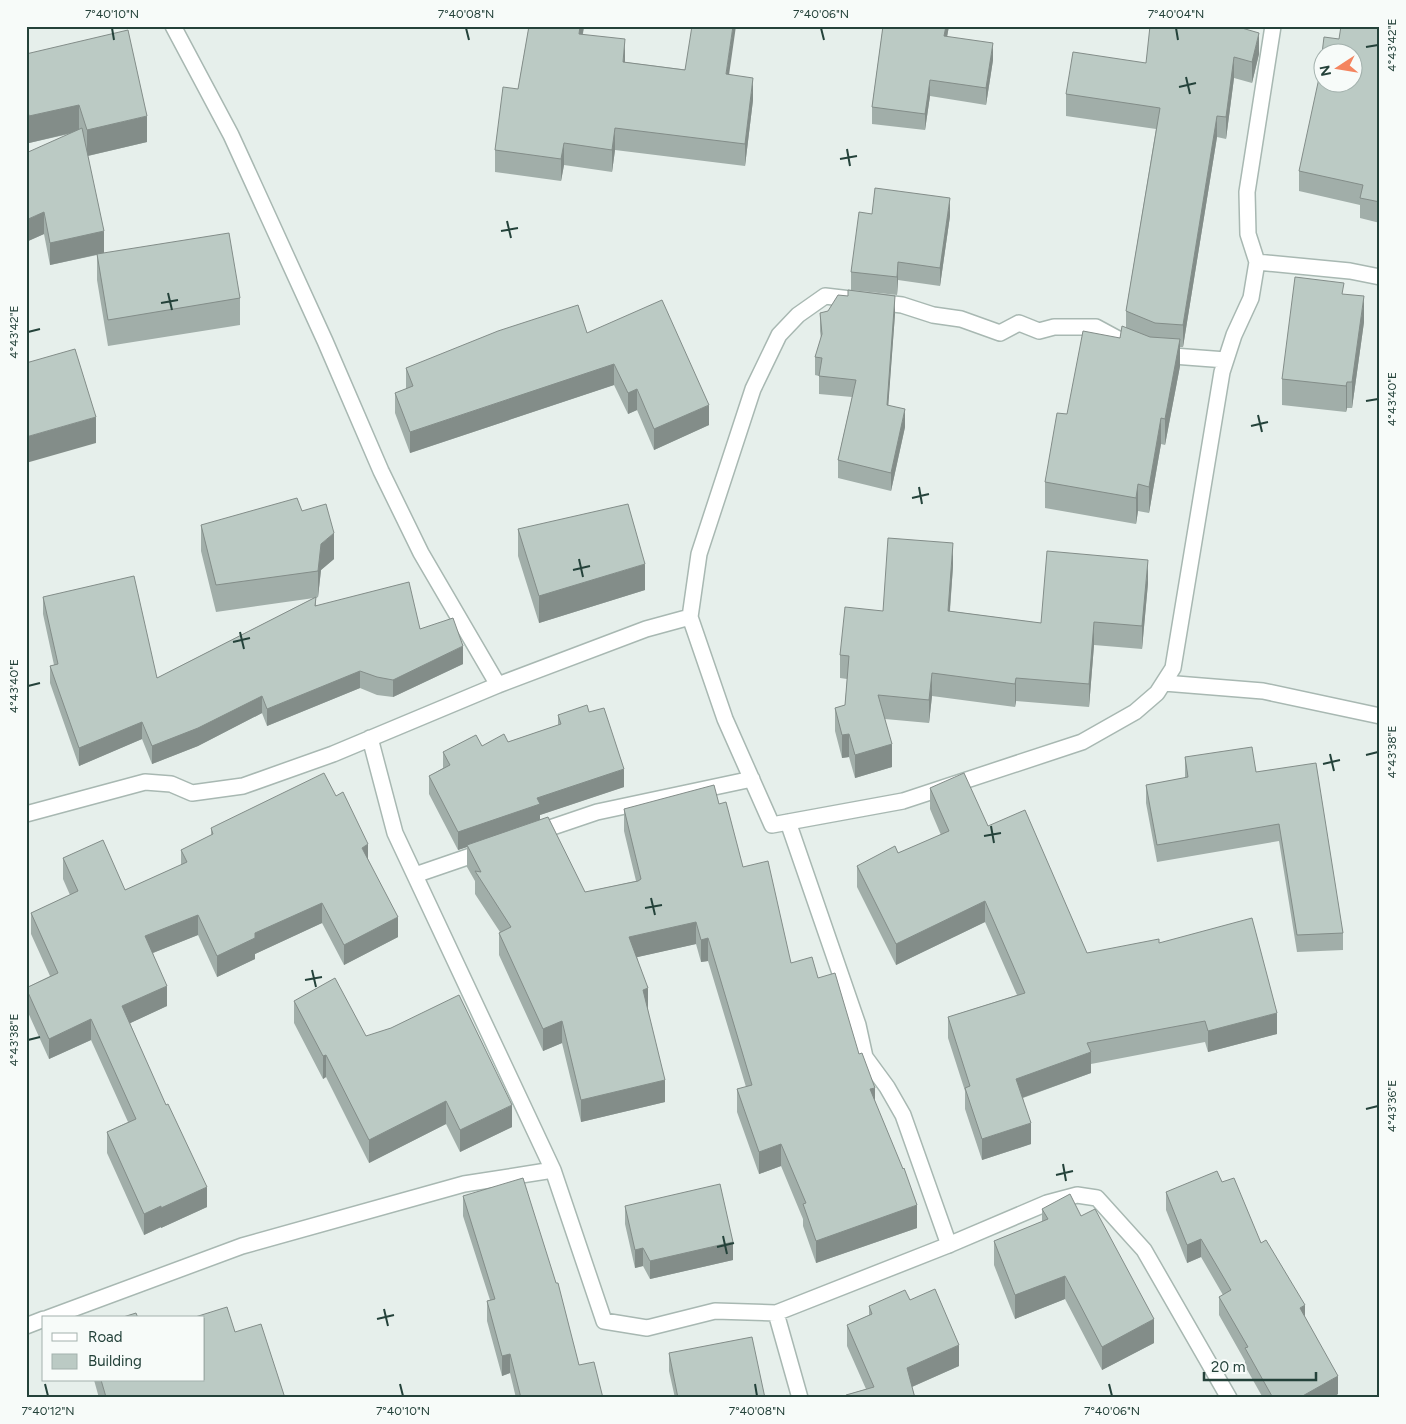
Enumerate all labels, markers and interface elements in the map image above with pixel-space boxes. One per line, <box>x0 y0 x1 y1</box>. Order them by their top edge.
text: 7°40'10"N <box>85 7 139 21</box>
text: 7°40'08"N <box>438 7 494 21</box>
text: 7°40'06"N <box>793 7 849 21</box>
text: 7°40'04"N <box>1148 7 1204 21</box>
text: 4°43'42"E <box>1385 18 1399 72</box>
north arrow <box>1314 42 1364 92</box>
text: N <box>1316 64 1335 78</box>
text: 4°43'42"E <box>7 305 21 359</box>
text: 4°43'40"E <box>1385 372 1399 426</box>
text: 4°43'40"E <box>7 659 21 713</box>
text: 4°43'38"E <box>1385 725 1399 779</box>
text: 4°43'38"E <box>7 1013 21 1067</box>
text: 4°43'36"E <box>1385 1080 1399 1132</box>
legend <box>42 1316 205 1382</box>
text: Road <box>88 1328 123 1346</box>
scale bar <box>1204 1349 1316 1381</box>
text: Building <box>88 1352 142 1370</box>
text: 20 m <box>1211 1358 1245 1376</box>
text: 7°40'12"N <box>21 1404 75 1418</box>
text: 7°40'10"N <box>376 1404 430 1418</box>
text: 7°40'08"N <box>729 1404 785 1418</box>
text: 7°40'06"N <box>1084 1404 1140 1418</box>

